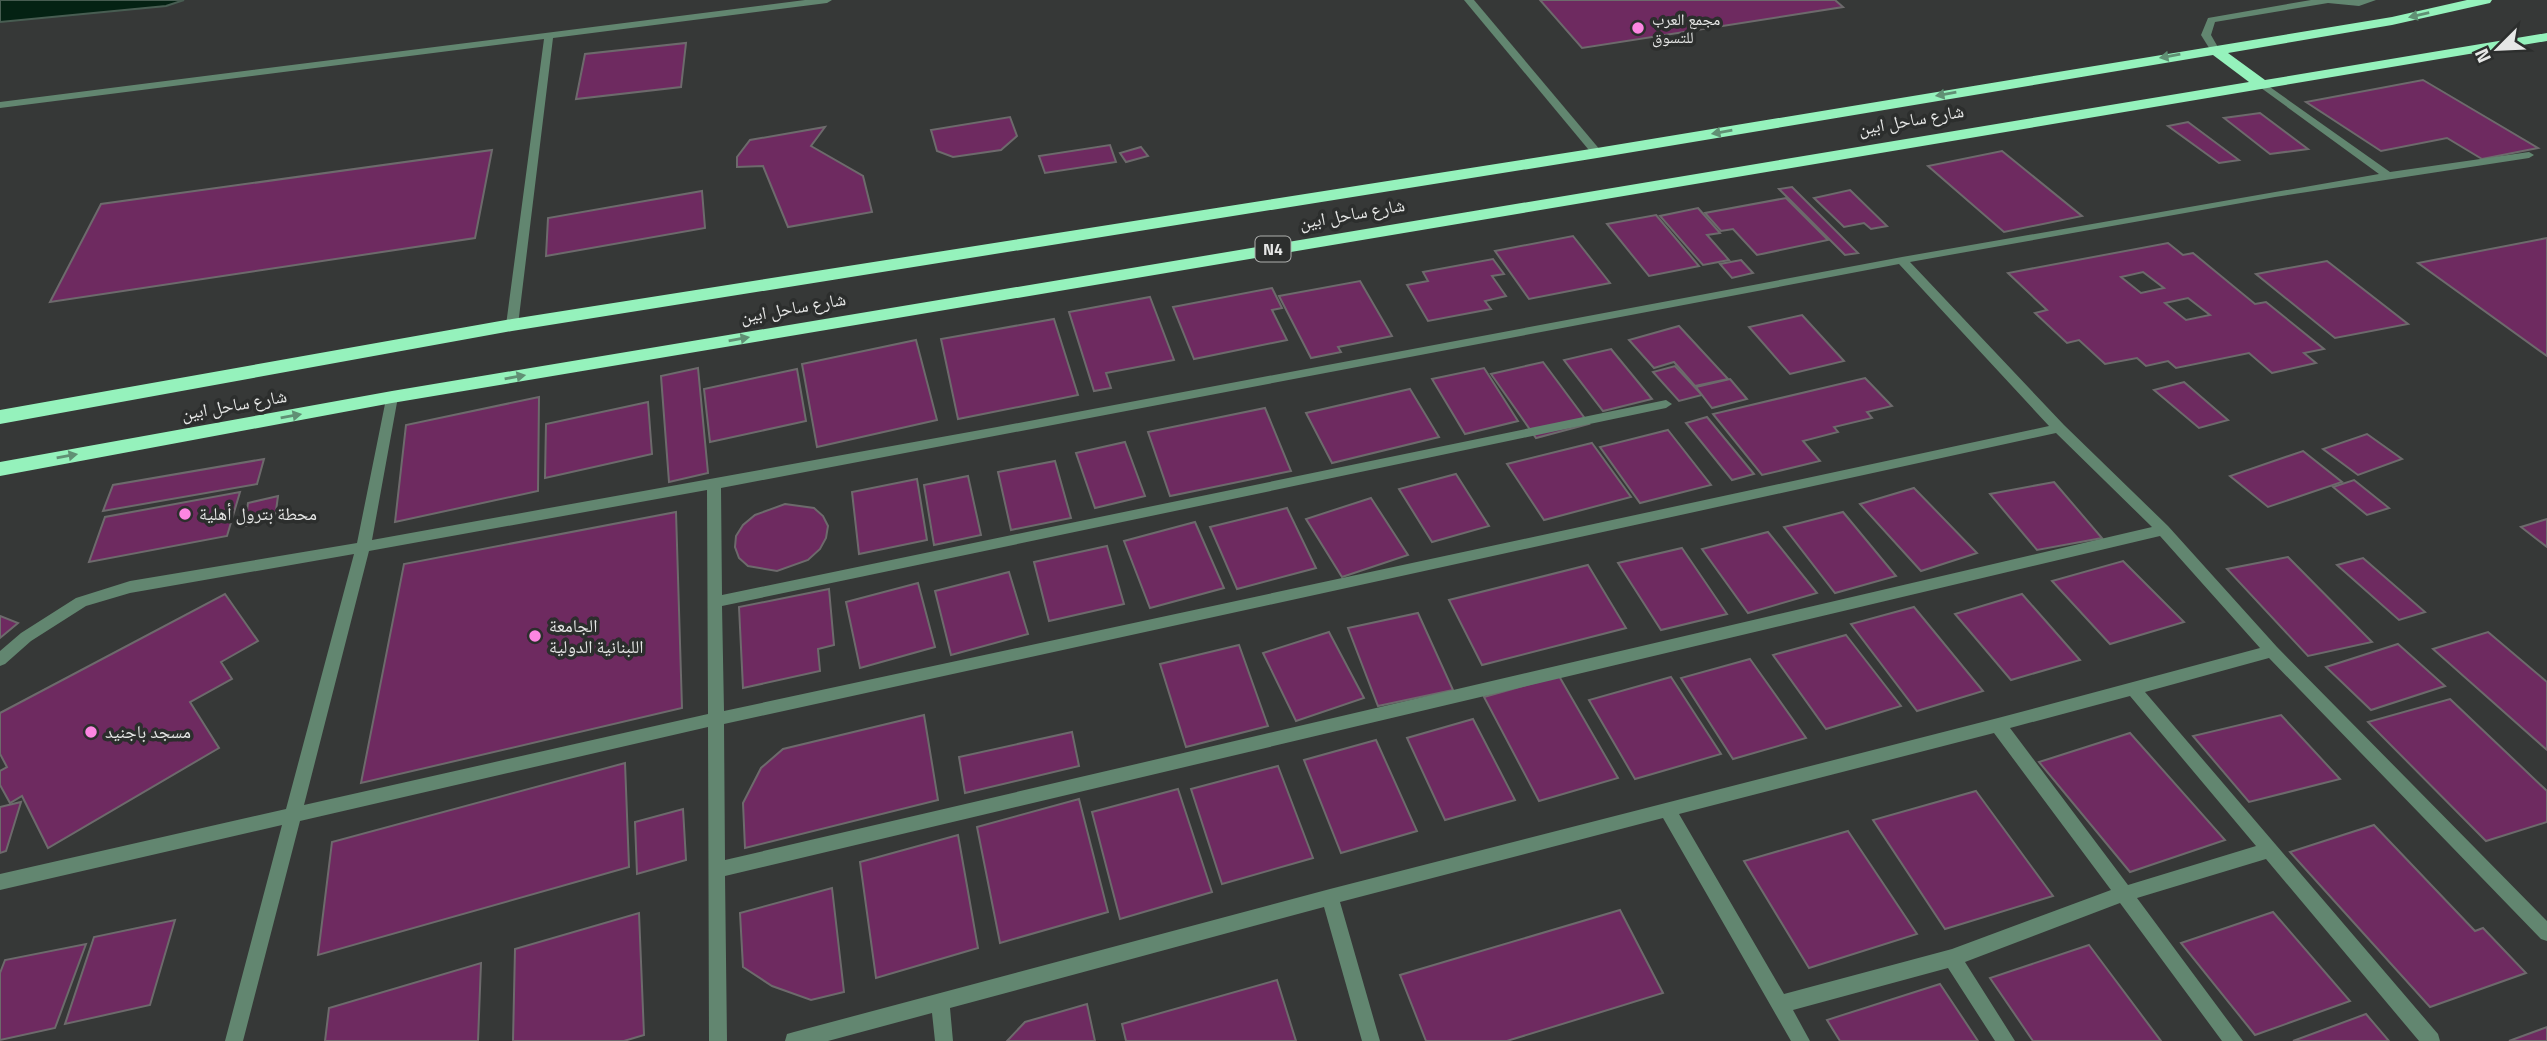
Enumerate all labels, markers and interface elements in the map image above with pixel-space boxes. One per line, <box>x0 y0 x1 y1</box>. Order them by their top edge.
place label: مجمع العرب للتسوق <box>1652 7 1720 49</box>
one-way arrow <box>2408 10 2430 21</box>
north arrow <box>2463 14 2533 84</box>
marker: مجمع العرب للتسوق <box>1630 20 1646 36</box>
text: N <box>2466 44 2498 68</box>
one-way arrow <box>2159 51 2181 62</box>
one-way arrow <box>1935 89 1957 100</box>
street label: شارع ساحل ابين <box>1856 97 1966 142</box>
one-way arrow <box>1710 127 1732 138</box>
street label: شارع ساحل ابين <box>1297 191 1407 236</box>
road number: N4 <box>1256 236 1290 262</box>
street label: شارع ساحل ابين <box>738 285 848 330</box>
one-way arrow <box>728 333 750 344</box>
one-way arrow <box>504 371 526 382</box>
street label: شارع ساحل ابين <box>179 382 289 427</box>
one-way arrow <box>280 410 302 421</box>
one-way arrow <box>56 451 78 462</box>
place label: محطة بترول أهلية <box>199 500 317 527</box>
marker: محطة بترول أهلية <box>177 506 193 522</box>
place label: الجامعة اللبنانية الدولية <box>549 612 644 660</box>
marker: الجامعة اللبنانية الدولية <box>527 628 543 644</box>
place label: مسجد باجنيد <box>105 718 191 745</box>
marker: مسجد باجنيد <box>83 724 99 740</box>

